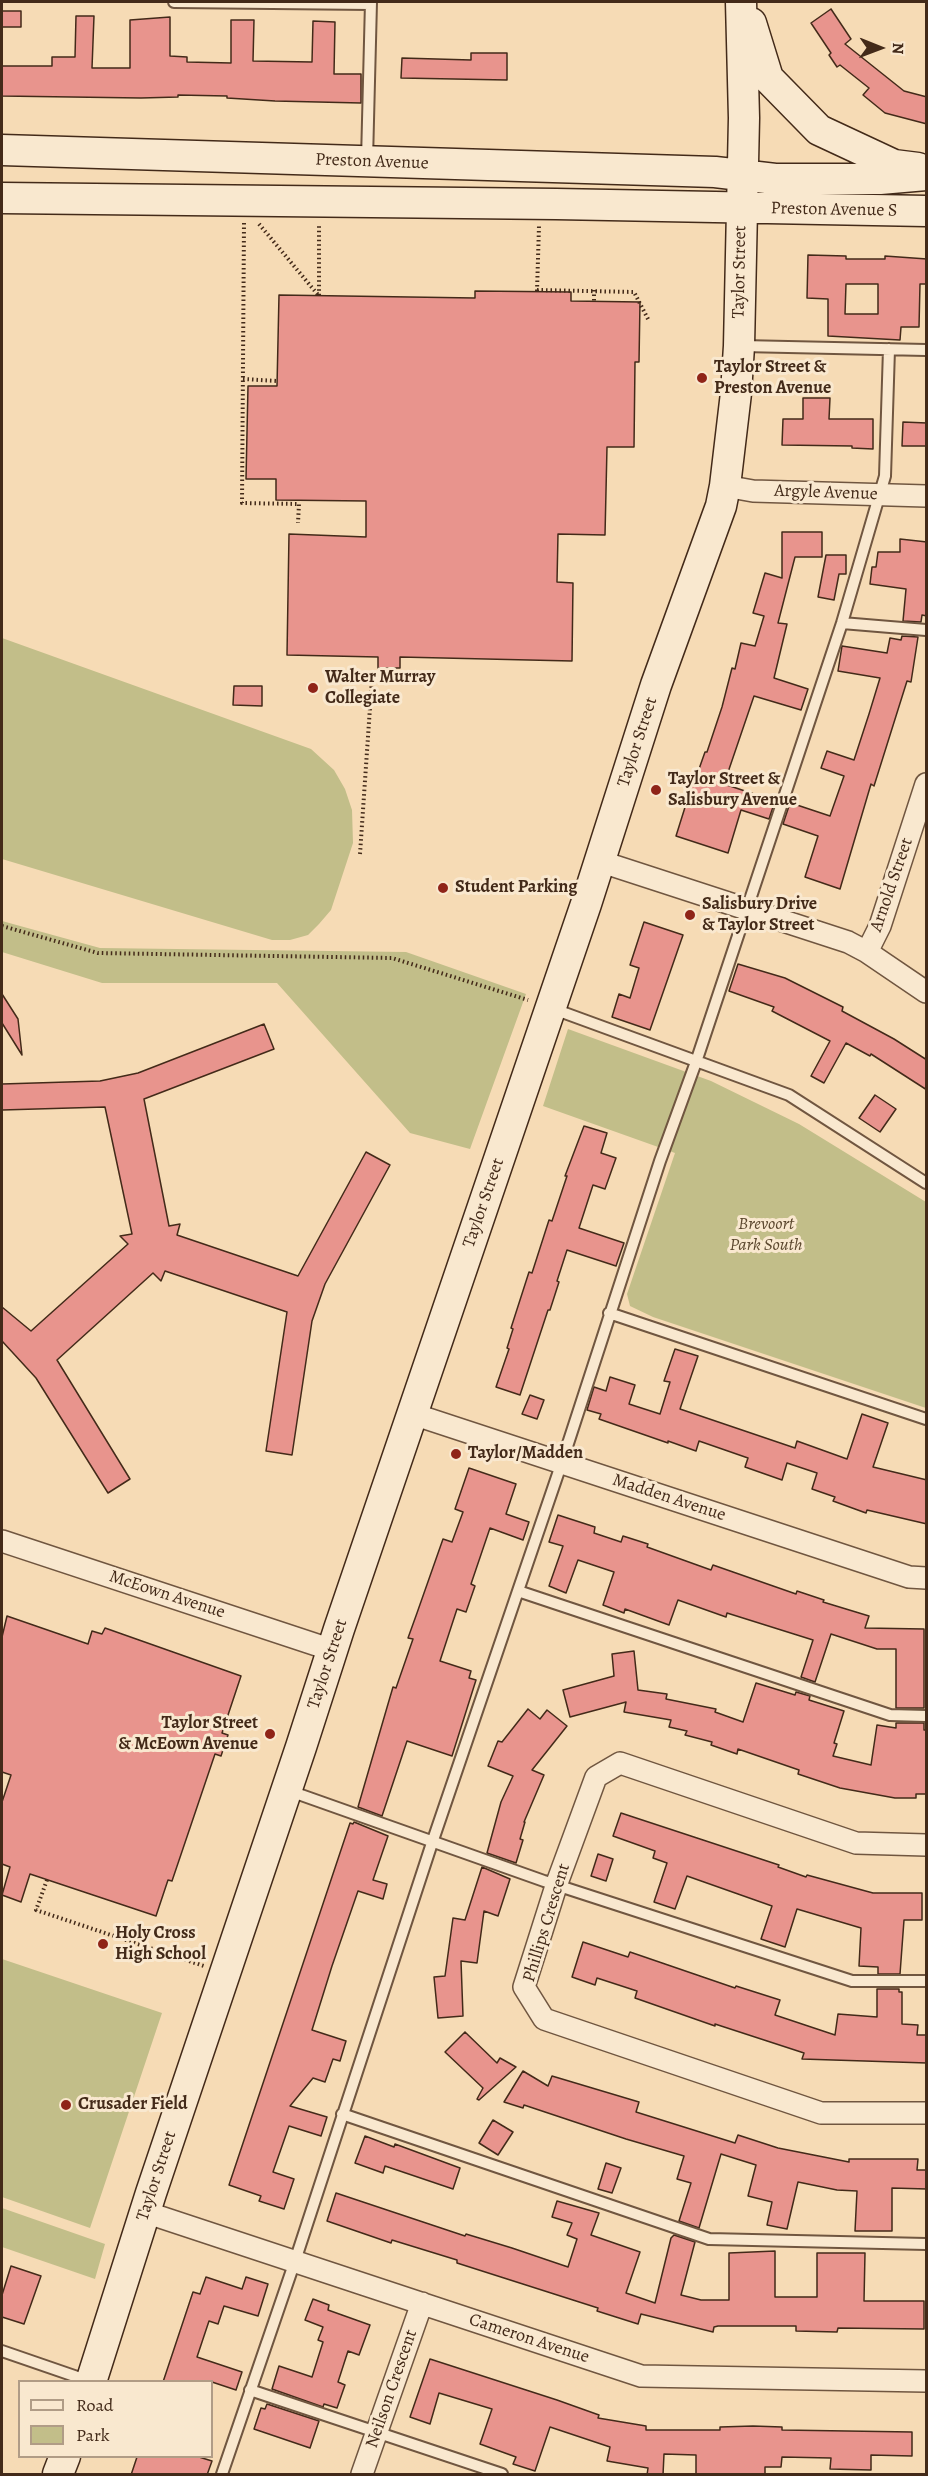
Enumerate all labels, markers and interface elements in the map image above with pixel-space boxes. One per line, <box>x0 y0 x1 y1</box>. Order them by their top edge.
north arrow <box>850 18 910 78</box>
text: N <box>887 42 909 54</box>
street label: Preston Avenue <box>315 149 429 175</box>
street label: Preston Avenue S <box>770 198 898 222</box>
street label: Taylor Street <box>728 225 752 319</box>
place label: Taylor Street & Preston Avenue <box>714 357 831 400</box>
marker: Taylor Street & Preston Avenue <box>695 371 709 385</box>
street label: Argyle Avenue <box>774 480 878 506</box>
place label: Walter Murray Collegiate <box>325 667 435 710</box>
marker: Walter Murray Collegiate <box>306 681 320 695</box>
street label: Taylor Street <box>613 694 663 790</box>
place label: Taylor Street & Salisbury Avenue <box>668 769 797 812</box>
marker: Taylor Street & Salisbury Avenue <box>649 783 663 797</box>
street label: Arnold Street <box>866 835 918 935</box>
place label: Student Parking <box>455 877 578 899</box>
marker: Student Parking <box>436 881 450 895</box>
place label: Salisbury Drive & Taylor Street <box>702 894 817 936</box>
marker: Salisbury Drive & Taylor Street <box>683 908 697 922</box>
street label: Taylor Street <box>459 1155 509 1251</box>
park label: Brevoort Park South <box>729 1214 803 1256</box>
place label: Taylor/Madden <box>468 1443 583 1465</box>
marker: Taylor/Madden <box>449 1447 463 1461</box>
street label: Madden Avenue <box>610 1470 728 1526</box>
street label: McEown Avenue <box>106 1566 228 1624</box>
street label: Taylor Street <box>303 1616 353 1712</box>
place label: Taylor Street & McEown Avenue <box>118 1713 258 1756</box>
marker: Taylor Street & McEown Avenue <box>263 1727 277 1741</box>
street label: Phillips Crescent <box>519 1861 575 1985</box>
place label: Holy Cross High School <box>115 1923 206 1966</box>
marker: Holy Cross High School <box>96 1937 110 1951</box>
place label: Crusader Field <box>78 2094 188 2116</box>
marker: Crusader Field <box>59 2098 73 2112</box>
street label: Taylor Street <box>132 2128 182 2224</box>
street label: Cameron Avenue <box>466 2309 592 2369</box>
street label: Neilson Crescent <box>362 2327 422 2451</box>
legend <box>18 2380 213 2458</box>
text: Road <box>76 2393 113 2417</box>
text: Park <box>76 2423 110 2447</box>

